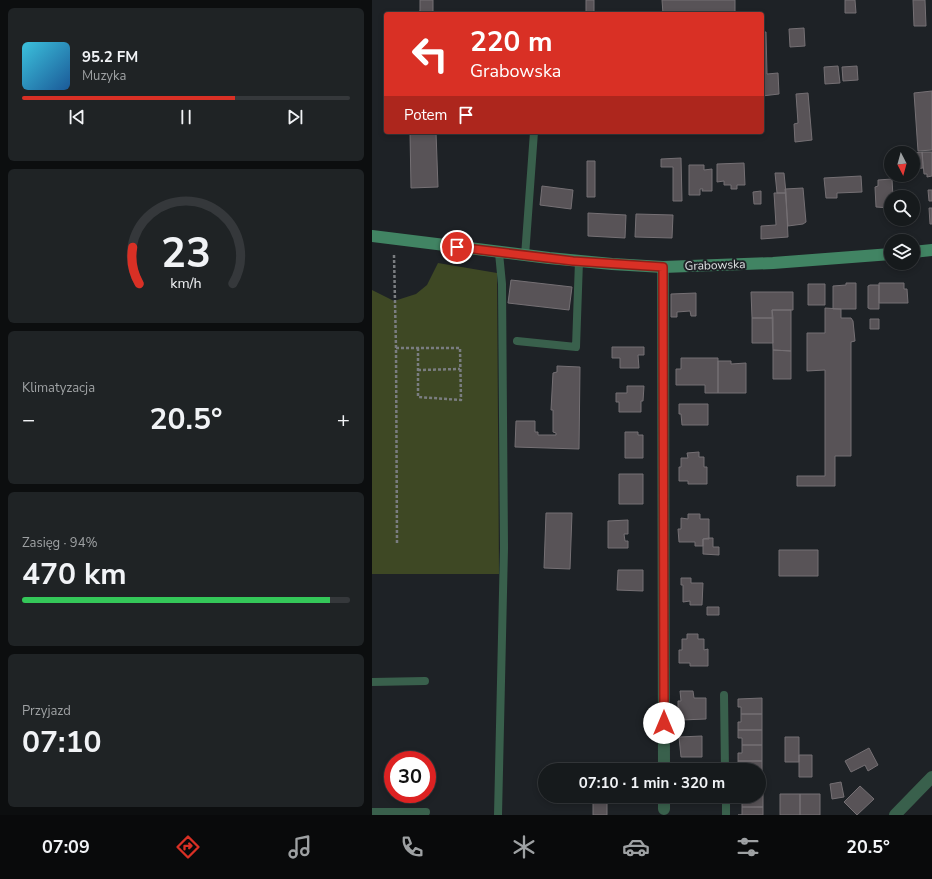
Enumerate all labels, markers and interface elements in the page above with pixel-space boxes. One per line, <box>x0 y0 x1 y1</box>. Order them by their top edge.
text: 220 m <box>470 23 553 61</box>
icon: left <box>404 28 456 80</box>
text: 95.2 FM <box>82 47 138 67</box>
text: Grabowska <box>470 59 561 83</box>
text: Muzyka <box>82 67 126 85</box>
icon: arrive <box>455 104 477 126</box>
text: Potem <box>404 105 447 125</box>
icon: previous <box>66 106 88 128</box>
icon: pause <box>175 106 197 128</box>
icon: next <box>284 106 306 128</box>
north arrow <box>884 146 920 182</box>
map controls <box>884 146 920 270</box>
button: search <box>884 190 920 226</box>
text: 23 <box>161 225 211 282</box>
pin <box>440 230 474 264</box>
button: layers <box>884 234 920 270</box>
icon: arrive <box>446 236 468 258</box>
street label: Grabowska <box>684 256 746 274</box>
text: km/h <box>170 274 202 293</box>
text: Klimatyzacja <box>22 379 95 397</box>
text: 20.5° <box>150 399 222 440</box>
text: − <box>22 405 35 435</box>
text: + <box>337 405 350 435</box>
text: Zasięg · 94% <box>22 534 98 552</box>
text: 470 km <box>22 554 127 595</box>
text: Przyjazd <box>22 702 71 720</box>
position arrow <box>643 702 685 744</box>
text: 07:10 <box>22 722 101 763</box>
speed limit sign: 30 <box>384 751 436 803</box>
text: 07:10 · 1 min · 320 m <box>579 773 725 793</box>
icon: directions <box>174 833 202 861</box>
icon: music <box>286 833 314 861</box>
icon: phone <box>398 833 426 861</box>
icon: climate <box>510 833 538 861</box>
icon: car <box>622 833 650 861</box>
icon: filters <box>734 833 762 861</box>
text: 07:09 <box>42 835 90 859</box>
text: 20.5° <box>846 835 890 859</box>

